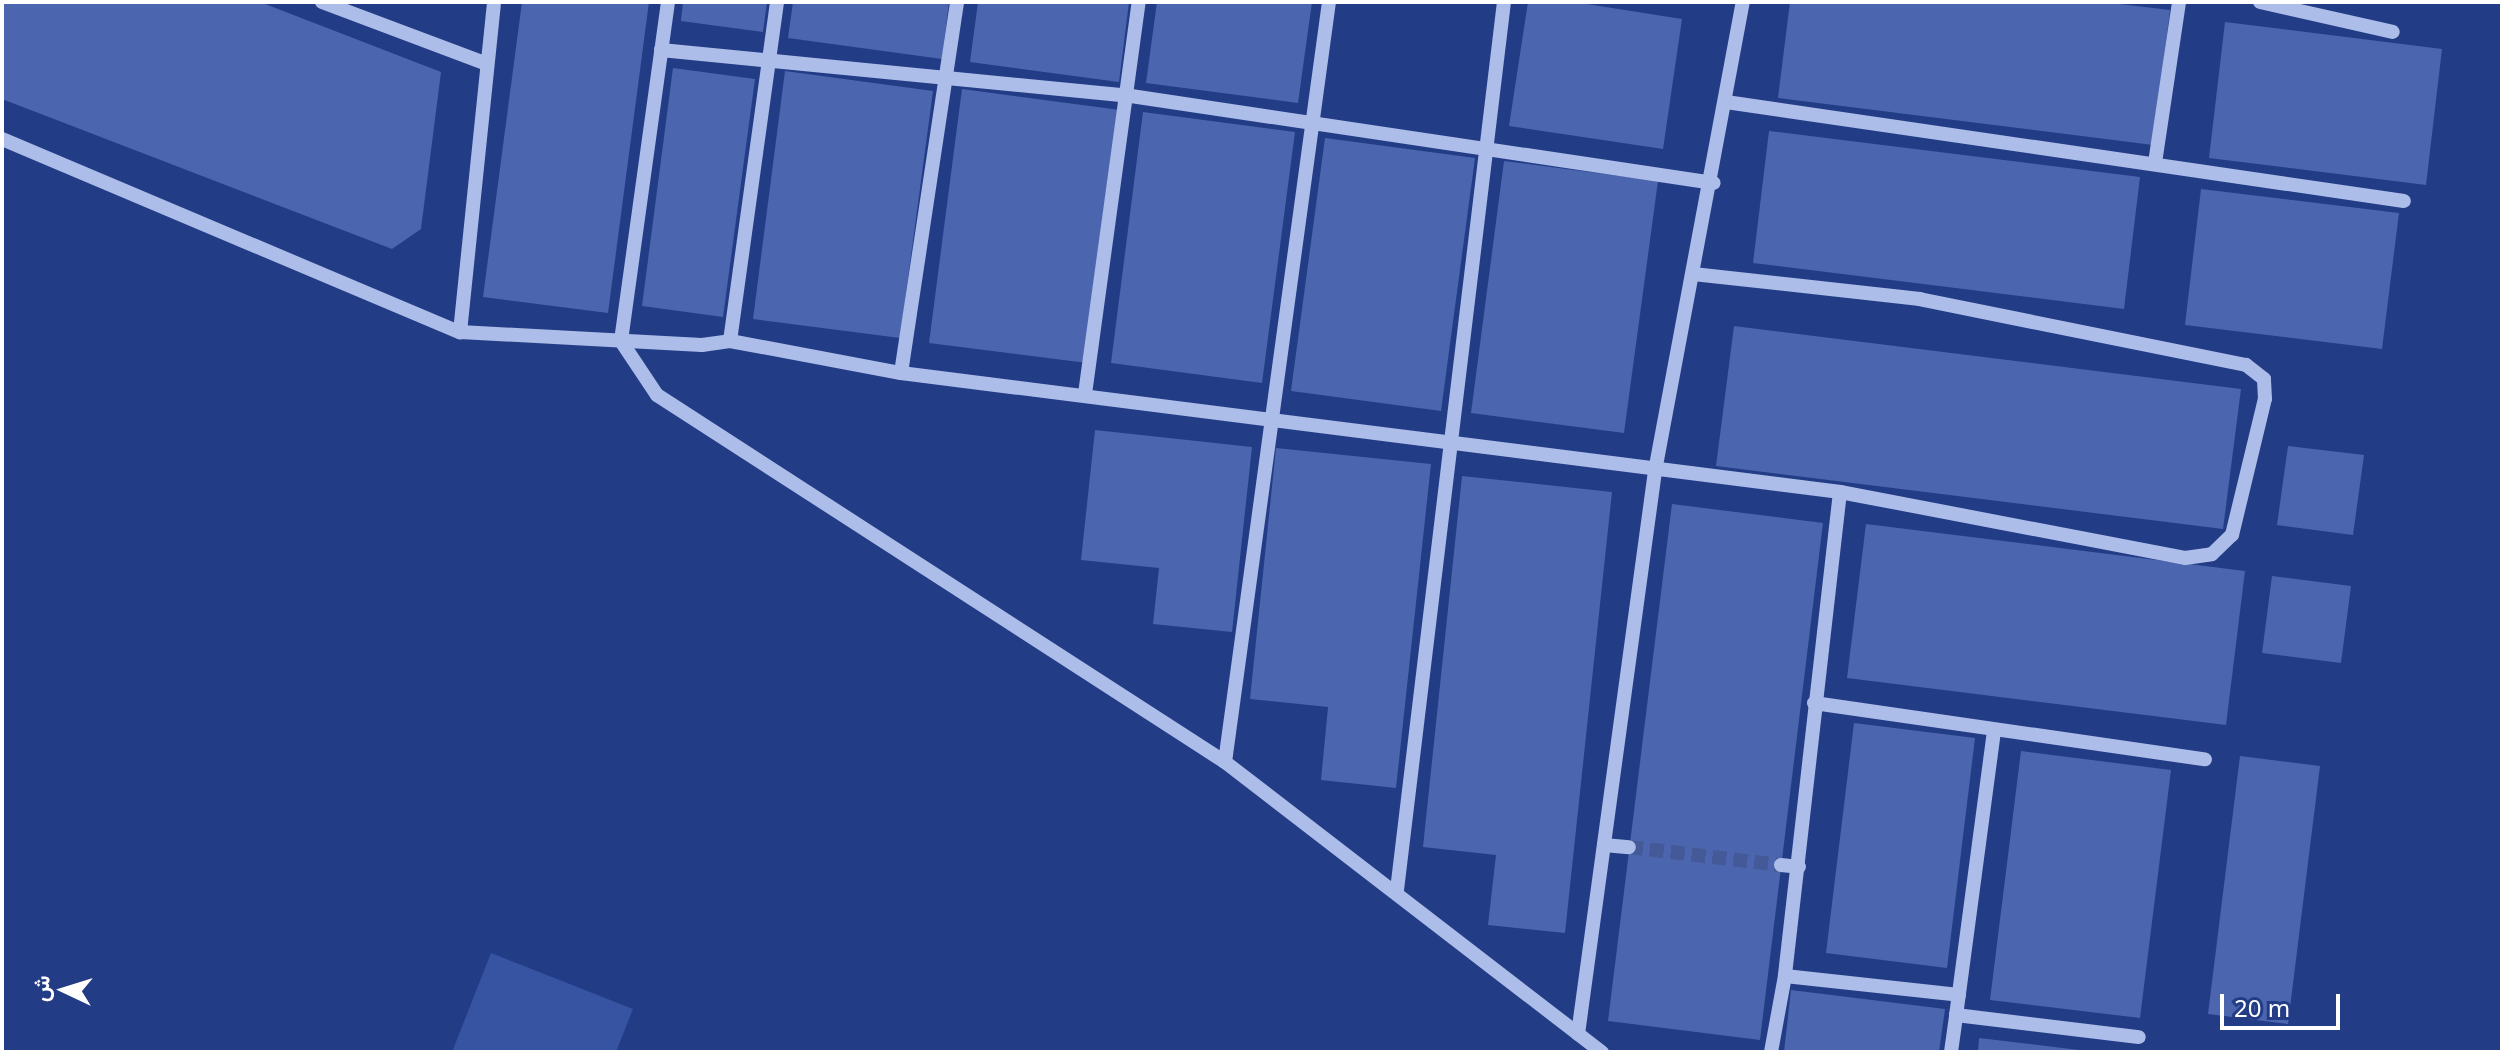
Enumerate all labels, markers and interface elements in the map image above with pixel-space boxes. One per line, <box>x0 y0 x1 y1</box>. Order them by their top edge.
north arrow <box>24 950 104 1030</box>
text: ش <box>24 974 56 1003</box>
scale bar <box>2224 978 2344 1028</box>
text: 20 m <box>2234 991 2290 1024</box>

